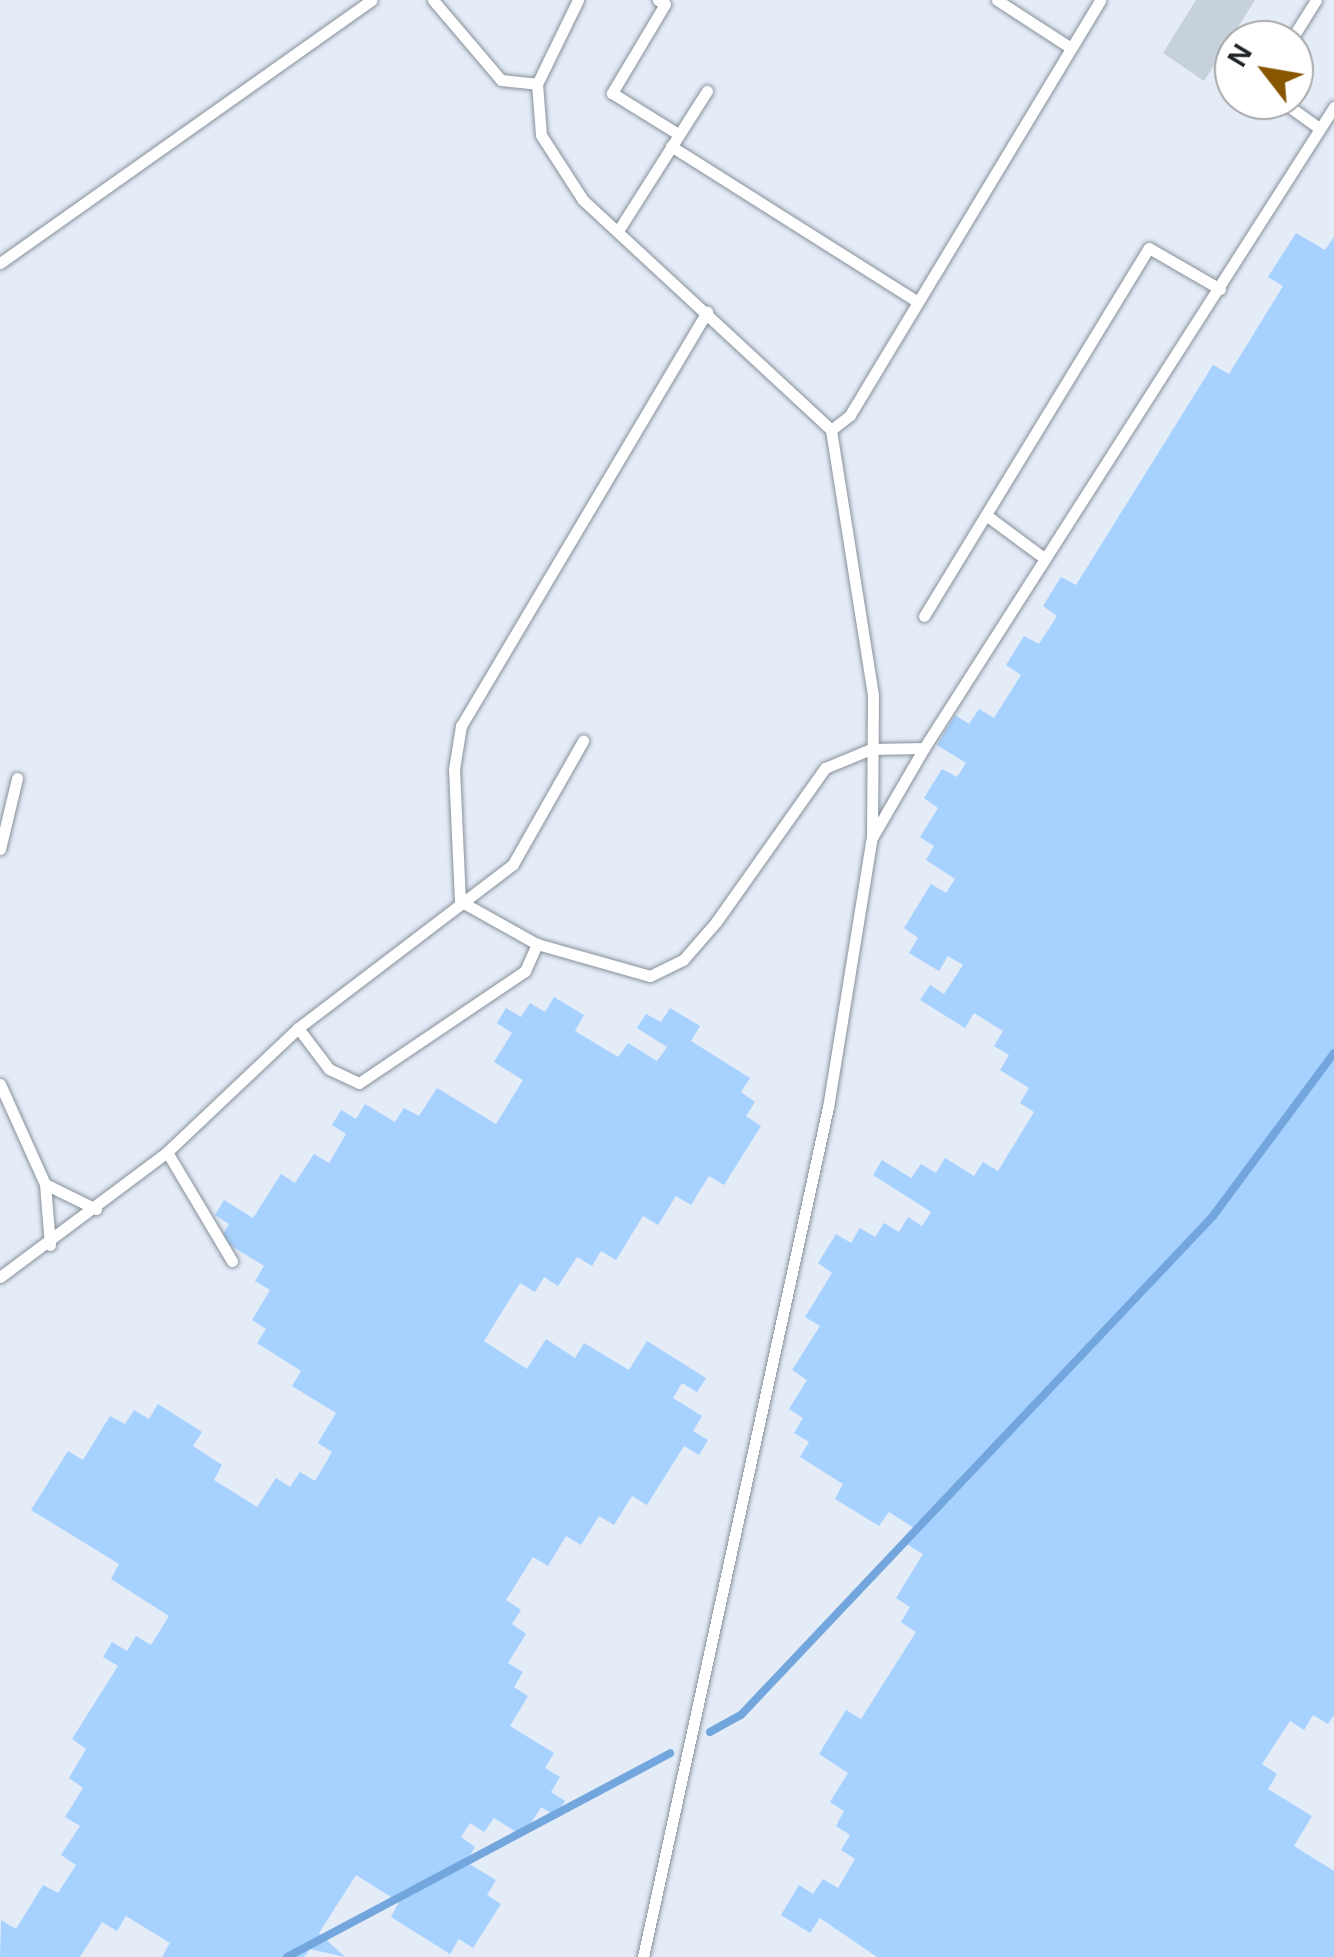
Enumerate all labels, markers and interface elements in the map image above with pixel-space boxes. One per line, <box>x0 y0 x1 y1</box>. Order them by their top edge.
north arrow <box>1214 20 1314 120</box>
text: N <box>1221 39 1258 72</box>

